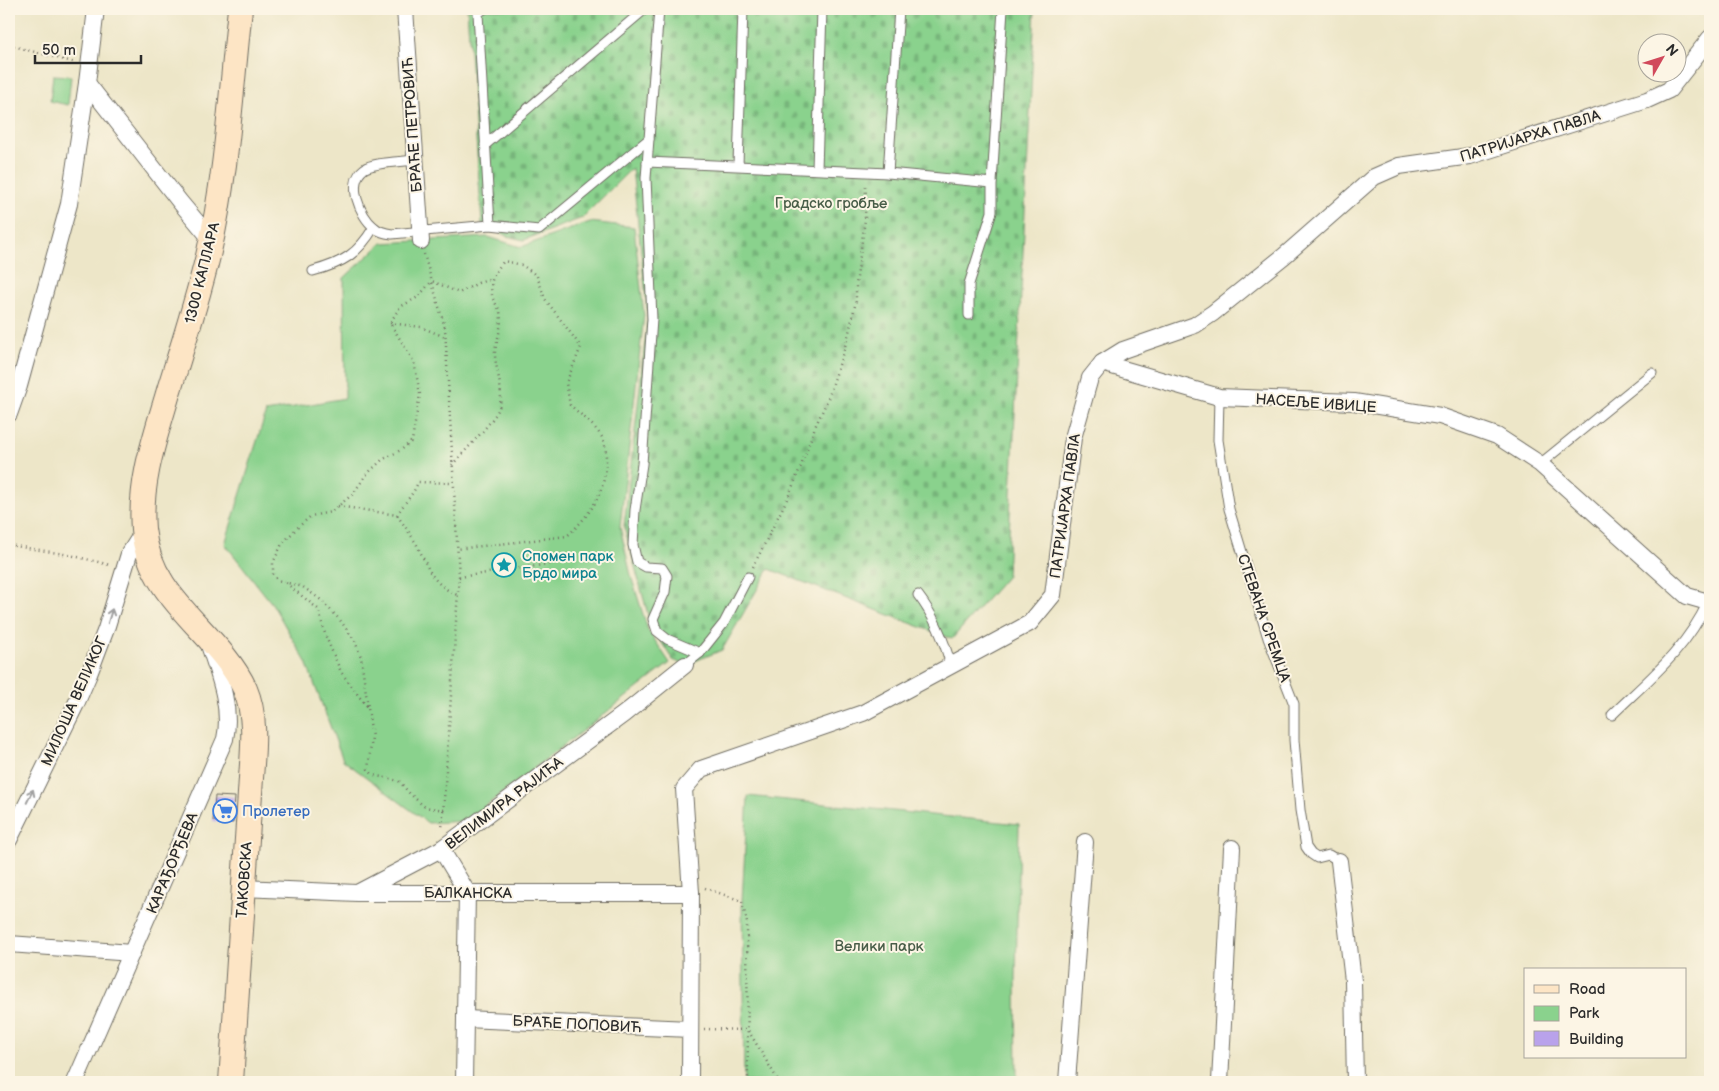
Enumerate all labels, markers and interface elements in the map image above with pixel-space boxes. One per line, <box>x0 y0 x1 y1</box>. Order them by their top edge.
scale bar <box>35 32 141 64</box>
north arrow <box>1636 32 1686 82</box>
text: 50 m <box>42 41 76 60</box>
text: N <box>1662 41 1682 60</box>
street label: БРАЋЕ ПЕТРОВИЋ <box>398 57 427 193</box>
street label: ПАТРИЈАРХА ПАВЛА <box>1458 106 1604 167</box>
park label: Градско гробље <box>775 194 887 213</box>
street label: 1300 КАПЛАРА <box>181 220 224 326</box>
street label: НАСЕЉЕ ИВИЦЕ <box>1255 390 1377 417</box>
street label: ПАТРИЈАРХА ПАВЛА <box>1046 432 1085 580</box>
place label: Спомен парк Брдо мира <box>522 547 613 583</box>
place icon: Спомен парк Брдо мира <box>491 552 517 578</box>
street label: СТЕВАНА СРЕМЦА <box>1233 552 1295 685</box>
one-way arrow <box>106 608 116 624</box>
street label: МИЛОША ВЕЛИКОГ <box>37 633 112 769</box>
street label: ВЕЛИМИРА РАЈИЋА <box>442 752 568 854</box>
one-way arrow <box>26 789 36 804</box>
supermarket icon: Пролетер <box>212 798 238 824</box>
place label: Пролетер <box>242 802 311 821</box>
street label: КАРАЂОРЂЕВА <box>143 809 203 917</box>
street label: ТАКОВСКА <box>232 840 257 919</box>
street label: БАЛКАНСКА <box>424 884 513 903</box>
park label: Велики парк <box>834 937 924 956</box>
legend <box>1524 968 1686 1058</box>
text: Road <box>1569 980 1605 999</box>
text: Park <box>1569 1004 1600 1023</box>
street label: БРАЋЕ ПОПОВИЋ <box>512 1012 642 1037</box>
text: Building <box>1569 1030 1624 1049</box>

